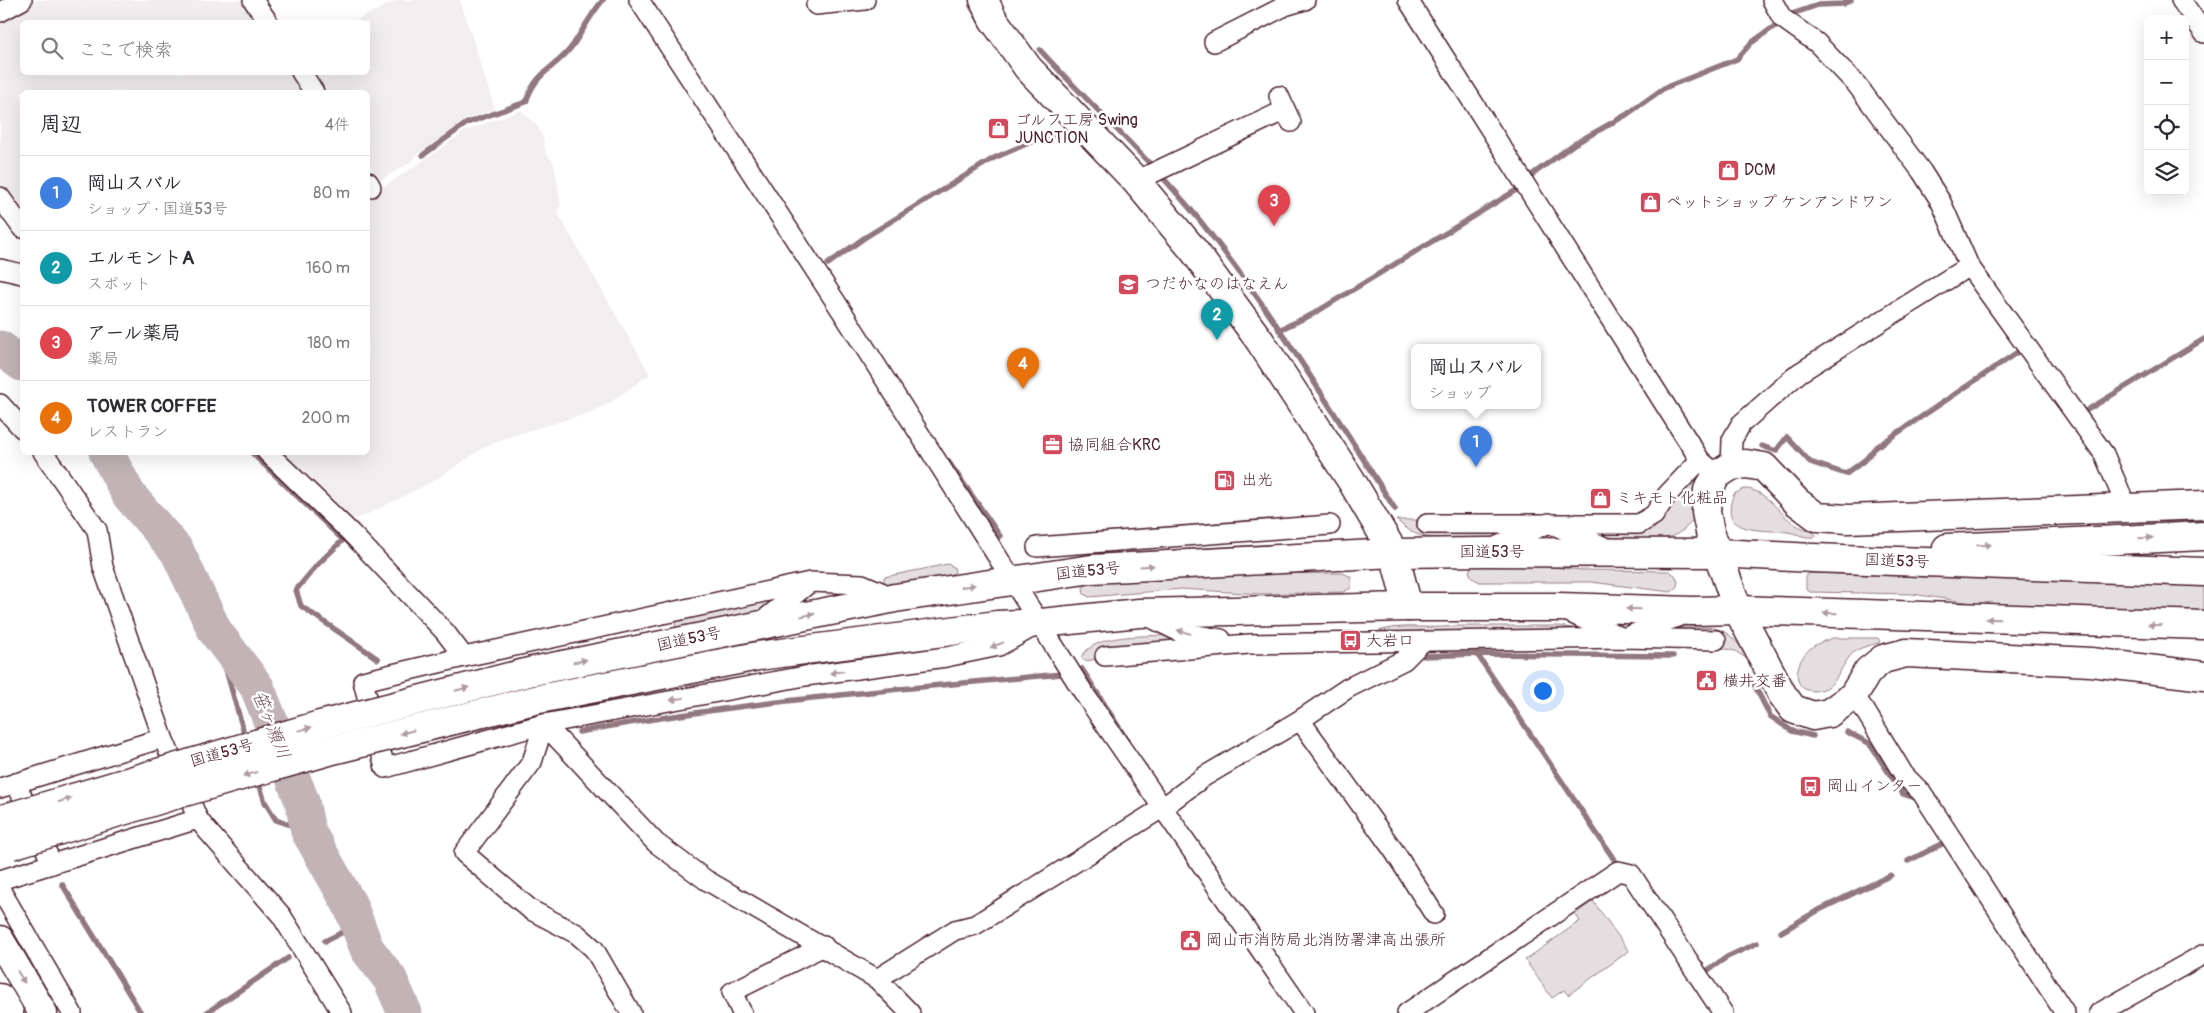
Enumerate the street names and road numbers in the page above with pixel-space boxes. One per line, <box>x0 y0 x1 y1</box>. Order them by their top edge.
street label: 国道53号 <box>1459 542 1525 562</box>
street label: 国道53号 <box>1864 550 1930 572</box>
street label: 国道53号 <box>1054 558 1122 584</box>
street label: 国道53号 <box>655 622 723 656</box>
street label: 国道53号 <box>188 734 256 772</box>

